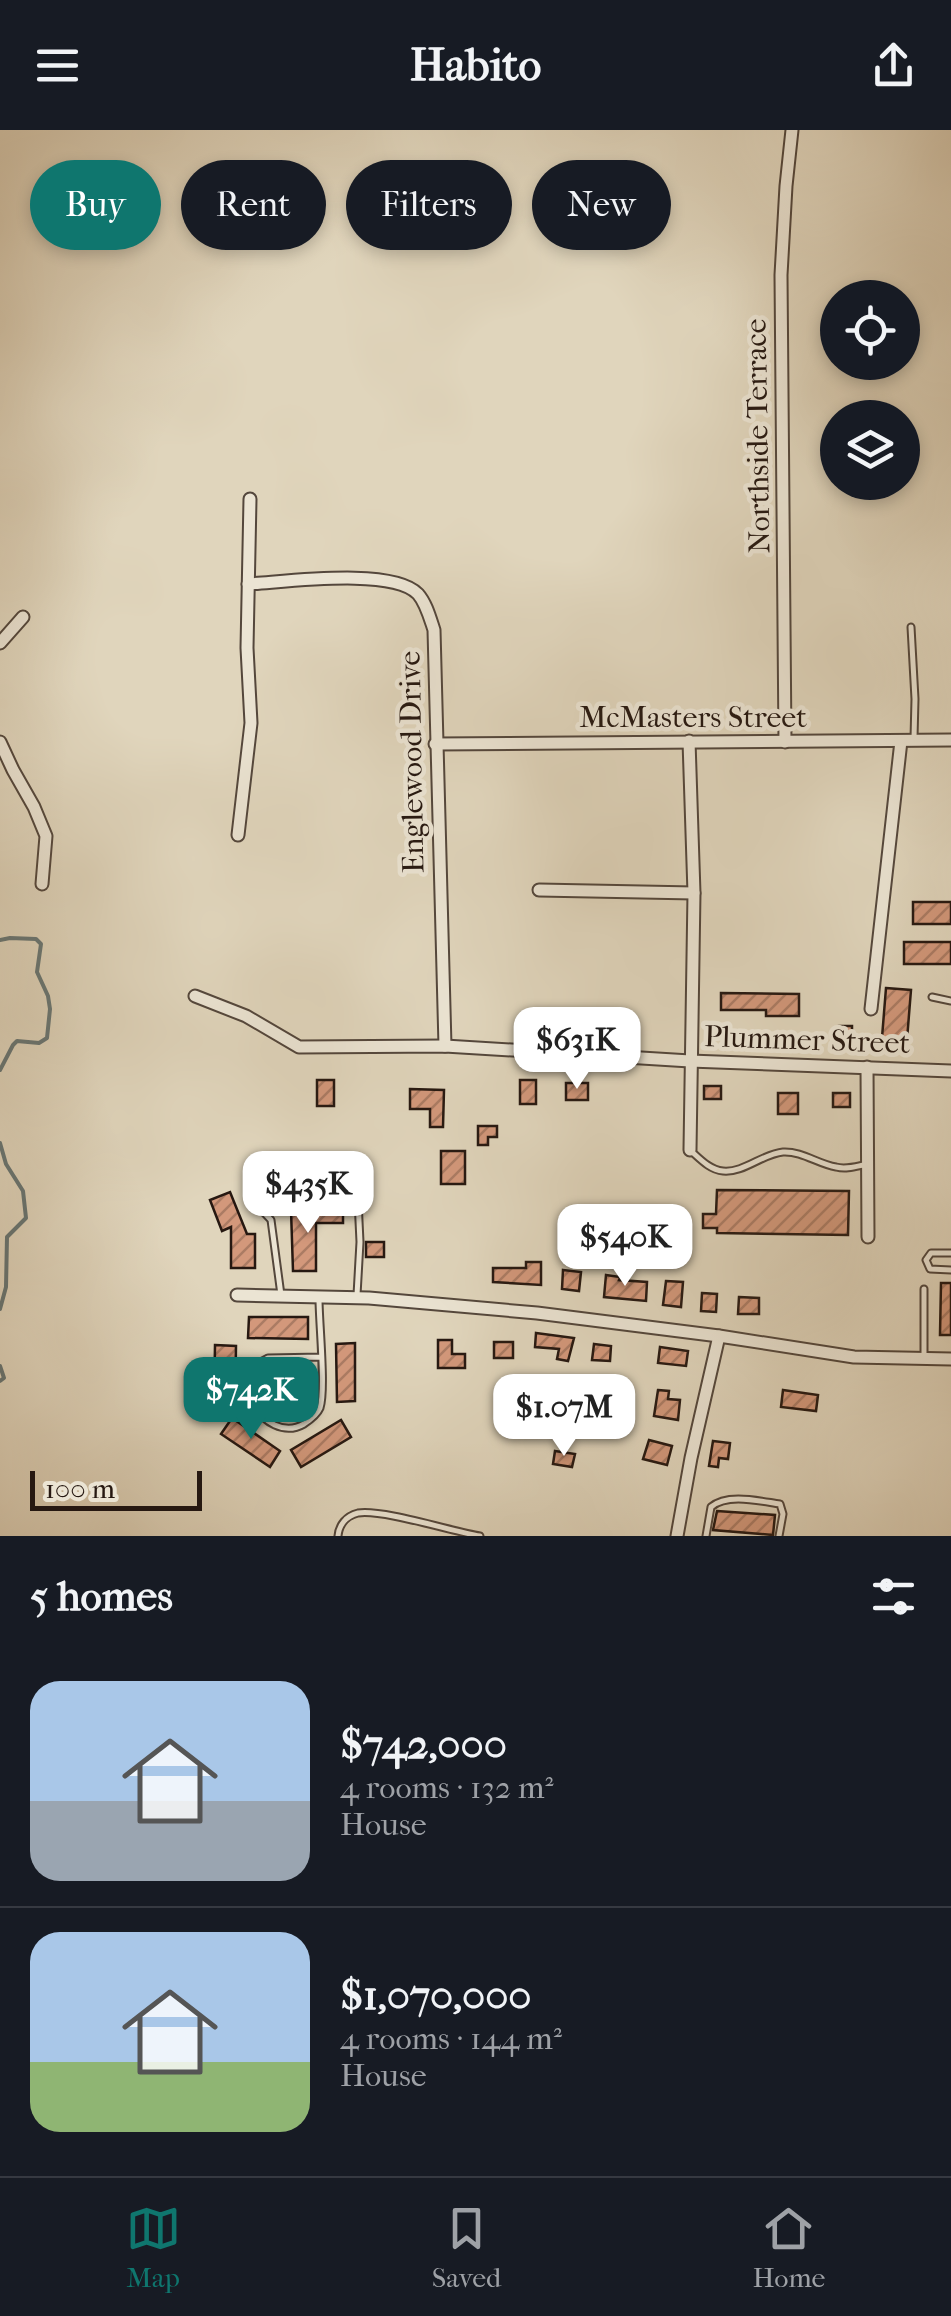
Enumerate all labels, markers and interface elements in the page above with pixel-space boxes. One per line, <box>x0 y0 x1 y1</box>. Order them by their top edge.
icon: menu <box>30 38 85 93</box>
icon: share <box>866 38 921 93</box>
text: Habito <box>410 39 541 92</box>
chip: Buy <box>30 160 161 250</box>
chip: Rent <box>181 160 326 250</box>
chip: Filters <box>346 160 512 250</box>
chip: New <box>532 160 671 250</box>
map controls <box>820 280 920 500</box>
button: locate <box>820 280 920 380</box>
street label: Northside Terrace <box>738 318 778 554</box>
button: layers <box>820 400 920 500</box>
street label: Englewood Drive <box>393 650 431 874</box>
street label: McMasters Street <box>579 700 807 735</box>
pin: $631K <box>507 1007 647 1092</box>
street label: Plummer Street <box>703 1019 911 1061</box>
text: $631K <box>536 1021 618 1058</box>
pin: $435K <box>238 1151 378 1236</box>
text: $435K <box>265 1165 351 1202</box>
pin: $540K <box>555 1204 695 1289</box>
text: $540K <box>579 1218 671 1255</box>
pin: $742K <box>181 1357 321 1442</box>
text: $742K <box>206 1371 296 1408</box>
pin: $1.07M <box>483 1374 645 1459</box>
text: $1.07M <box>515 1388 613 1425</box>
scale bar <box>30 1466 202 1510</box>
text: 100 m <box>45 1472 115 1505</box>
icon: filters <box>866 1569 921 1624</box>
text: 5 homes <box>30 1572 173 1621</box>
text: $742,000 <box>340 1720 507 1769</box>
icon: home <box>110 1721 230 1841</box>
text: 4 rooms · 132 m² <box>340 1769 554 1806</box>
text: House <box>340 1806 427 1843</box>
text: $1,070,000 <box>340 1971 531 2020</box>
icon: home <box>110 1972 230 2092</box>
text: 4 rooms · 144 m² <box>340 2020 562 2057</box>
text: House <box>340 2057 427 2094</box>
tab: Map <box>126 2201 181 2294</box>
tab: Saved <box>432 2201 501 2294</box>
tab: Home <box>753 2201 825 2294</box>

